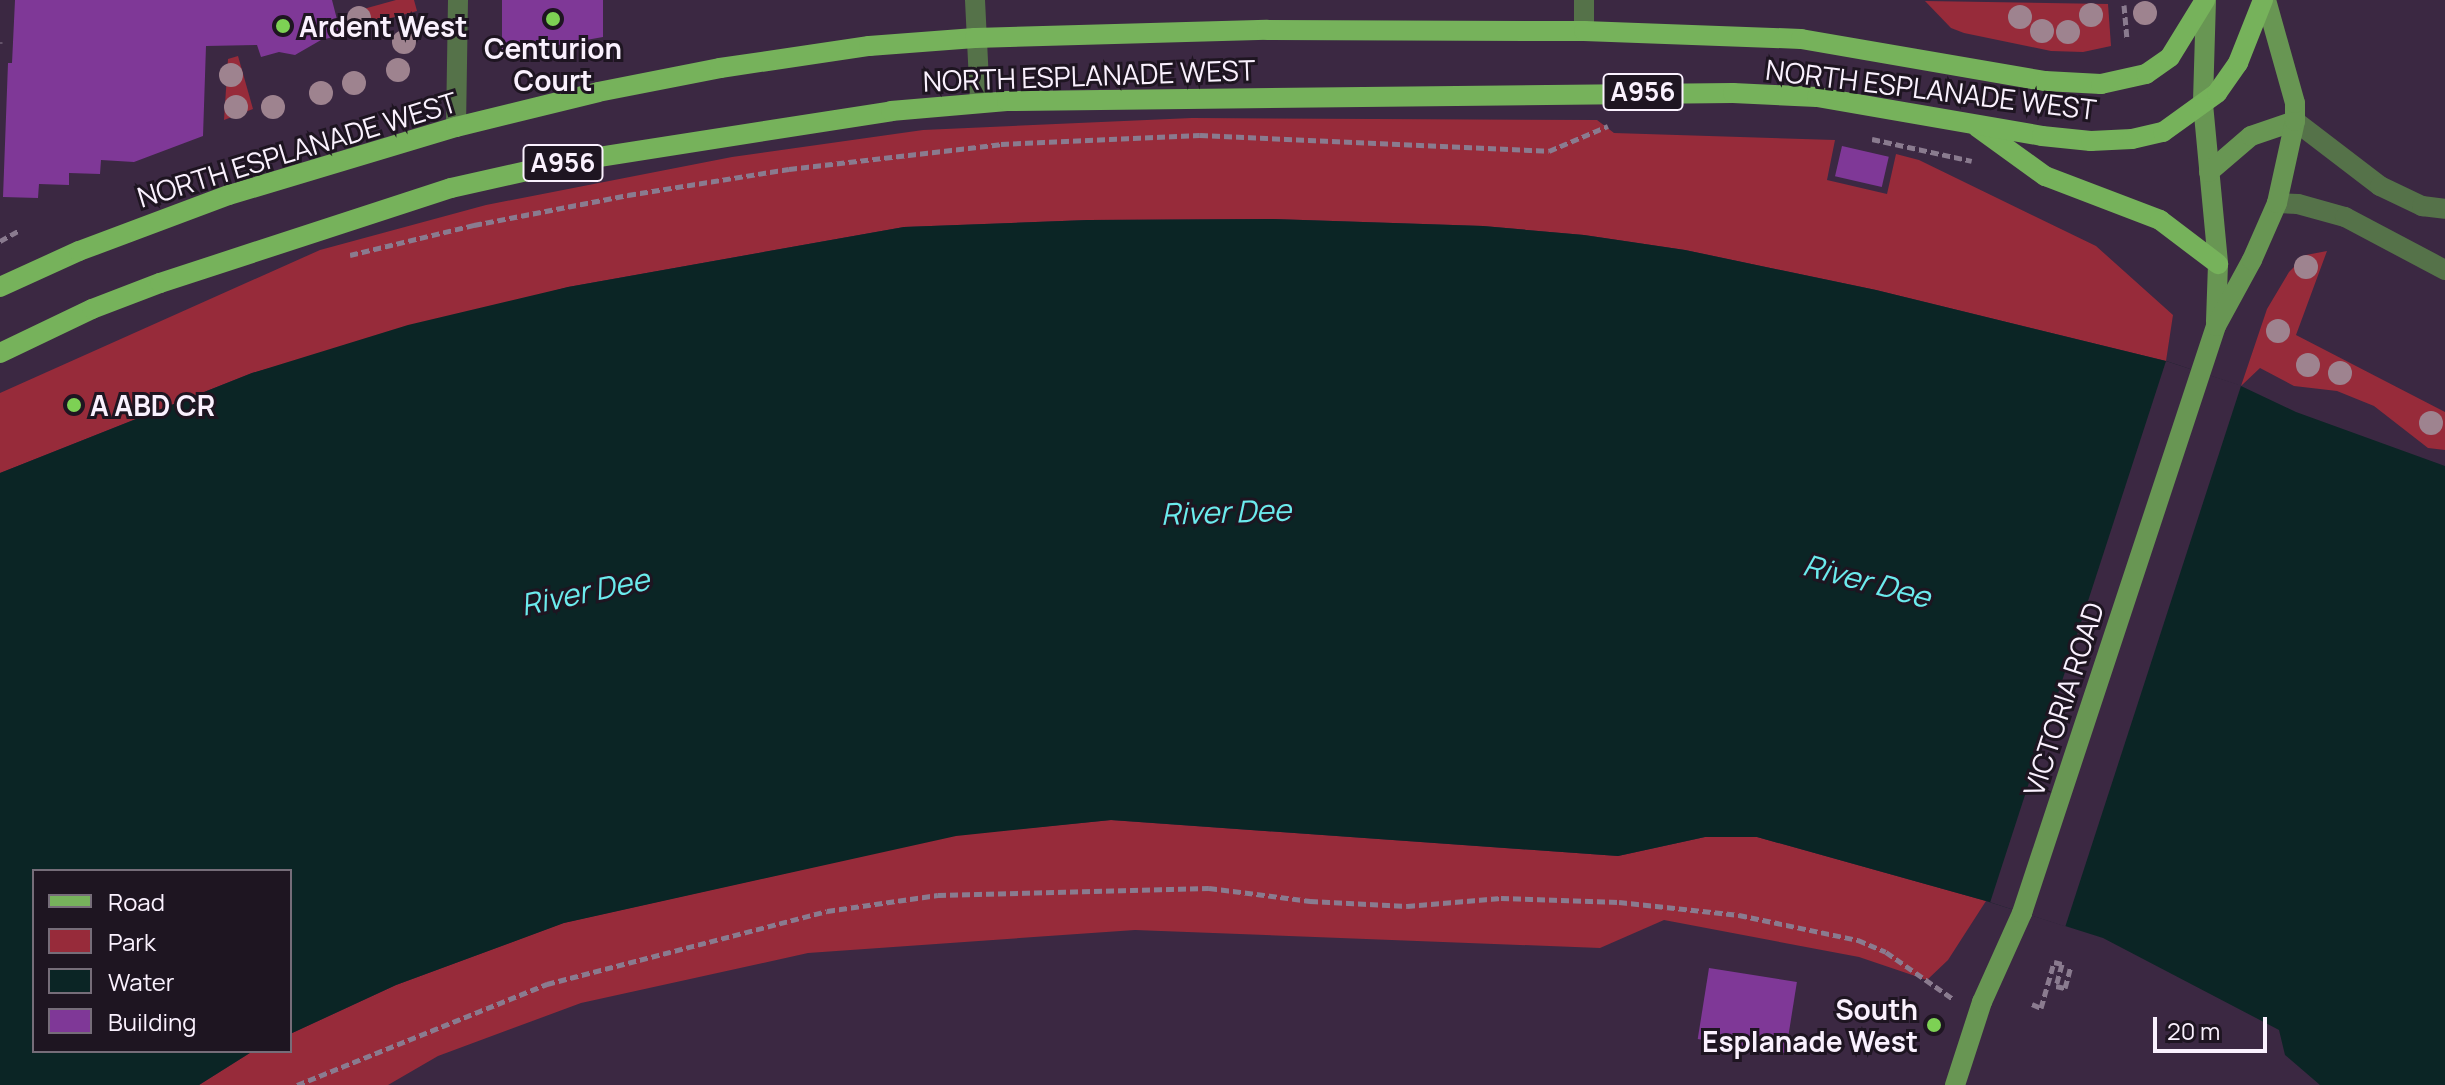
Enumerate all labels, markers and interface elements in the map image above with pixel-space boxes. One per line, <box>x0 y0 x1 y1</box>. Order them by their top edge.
place label: Ardent West <box>299 9 467 43</box>
marker: Centurion Court <box>544 10 562 28</box>
marker: Ardent West <box>274 17 292 35</box>
place label: Centurion Court <box>484 31 622 97</box>
street label: NORTH ESPLANADE WEST <box>922 52 1256 98</box>
street label: NORTH ESPLANADE WEST <box>1764 52 2098 126</box>
road number: A956 <box>1601 70 1685 114</box>
street label: NORTH ESPLANADE WEST <box>133 84 461 214</box>
road number: A956 <box>521 141 605 185</box>
place label: A ABD CR <box>90 388 215 422</box>
marker: A ABD CR <box>65 396 83 414</box>
water label: River Dee <box>1160 492 1292 532</box>
water label: River Dee <box>1799 547 1935 615</box>
water label: River Dee <box>518 561 652 623</box>
street label: VICTORIA ROAD <box>2016 598 2110 800</box>
legend <box>32 869 292 1053</box>
text: Road <box>108 885 165 918</box>
text: Park <box>108 925 156 958</box>
text: Water <box>108 965 175 998</box>
place label: South Esplanade West <box>1702 992 1918 1058</box>
scale bar <box>2157 1001 2271 1051</box>
text: Building <box>108 1005 196 1038</box>
text: 20 m <box>2167 1014 2220 1047</box>
marker: South Esplanade West <box>1925 1016 1943 1034</box>

